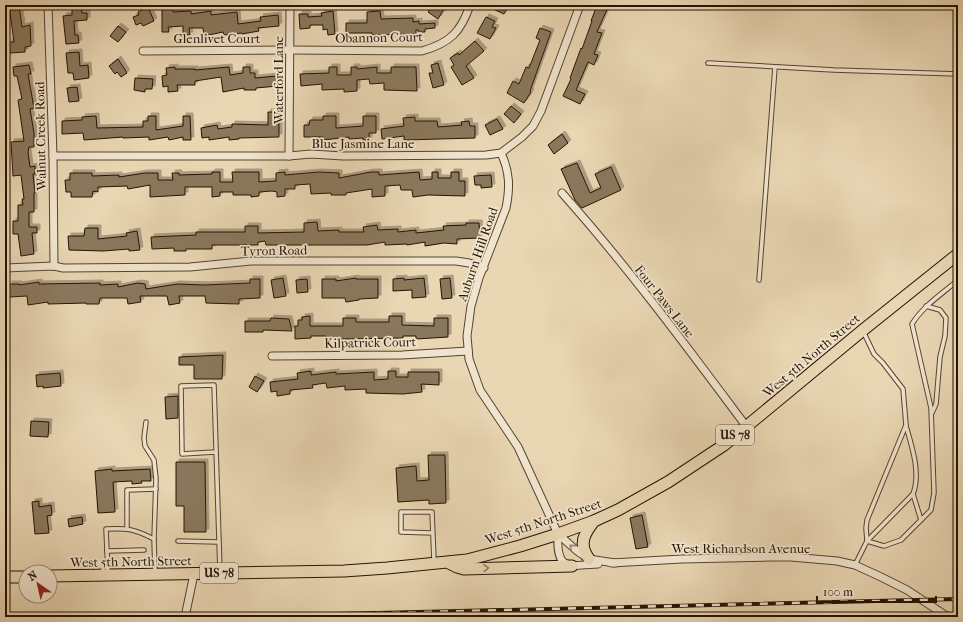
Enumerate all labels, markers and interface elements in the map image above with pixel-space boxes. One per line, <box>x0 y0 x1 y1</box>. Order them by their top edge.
street label: Obannon Court <box>335 29 423 46</box>
street label: Glenlivet Court <box>174 31 261 46</box>
street label: Waterford Lane <box>271 35 286 125</box>
street label: Walnut Creek Road <box>32 80 49 192</box>
street label: Blue Jasmine Lane <box>311 136 415 151</box>
street label: Auburn Hill Road <box>454 204 501 304</box>
street label: Tyron Road <box>241 242 308 259</box>
street label: Four Paws Lane <box>632 262 698 341</box>
street label: West 5th North Street <box>759 310 863 401</box>
street label: Kilpatrick Court <box>324 334 416 351</box>
road number: US 78 <box>716 425 754 445</box>
street label: West 5th North Street <box>482 495 604 548</box>
street label: West Richardson Avenue <box>671 541 811 556</box>
one-way arrow <box>569 544 577 552</box>
street label: West 5th North Street <box>69 553 192 570</box>
road number: US 78 <box>200 563 238 583</box>
north arrow <box>18 564 58 604</box>
one-way arrow <box>483 564 489 572</box>
text: N <box>26 568 40 584</box>
scale bar <box>817 578 936 604</box>
text: 100 m <box>823 585 853 599</box>

